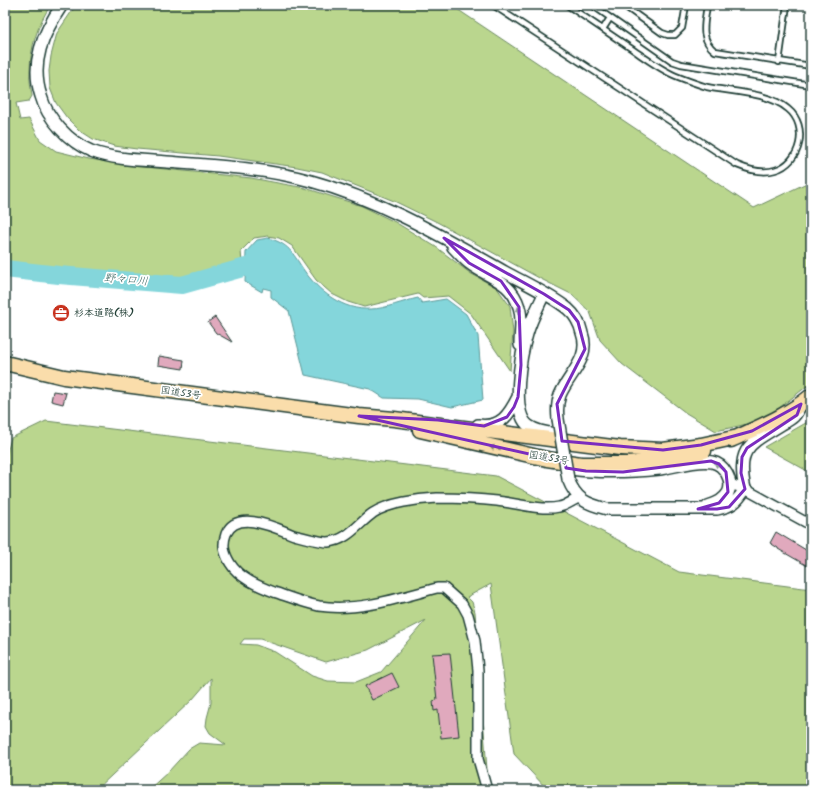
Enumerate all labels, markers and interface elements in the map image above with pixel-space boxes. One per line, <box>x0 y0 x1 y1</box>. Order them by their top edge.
water label: 野々口川 <box>103 269 149 291</box>
office icon: 杉本道路(株) <box>51 303 71 323</box>
place label: 杉本道路(株) <box>74 305 134 321</box>
one-way arrow <box>516 306 522 318</box>
street label: 国道53号 <box>160 382 202 404</box>
one-way arrow <box>489 444 501 450</box>
street label: 国道53号 <box>527 447 571 469</box>
one-way arrow <box>713 462 724 469</box>

